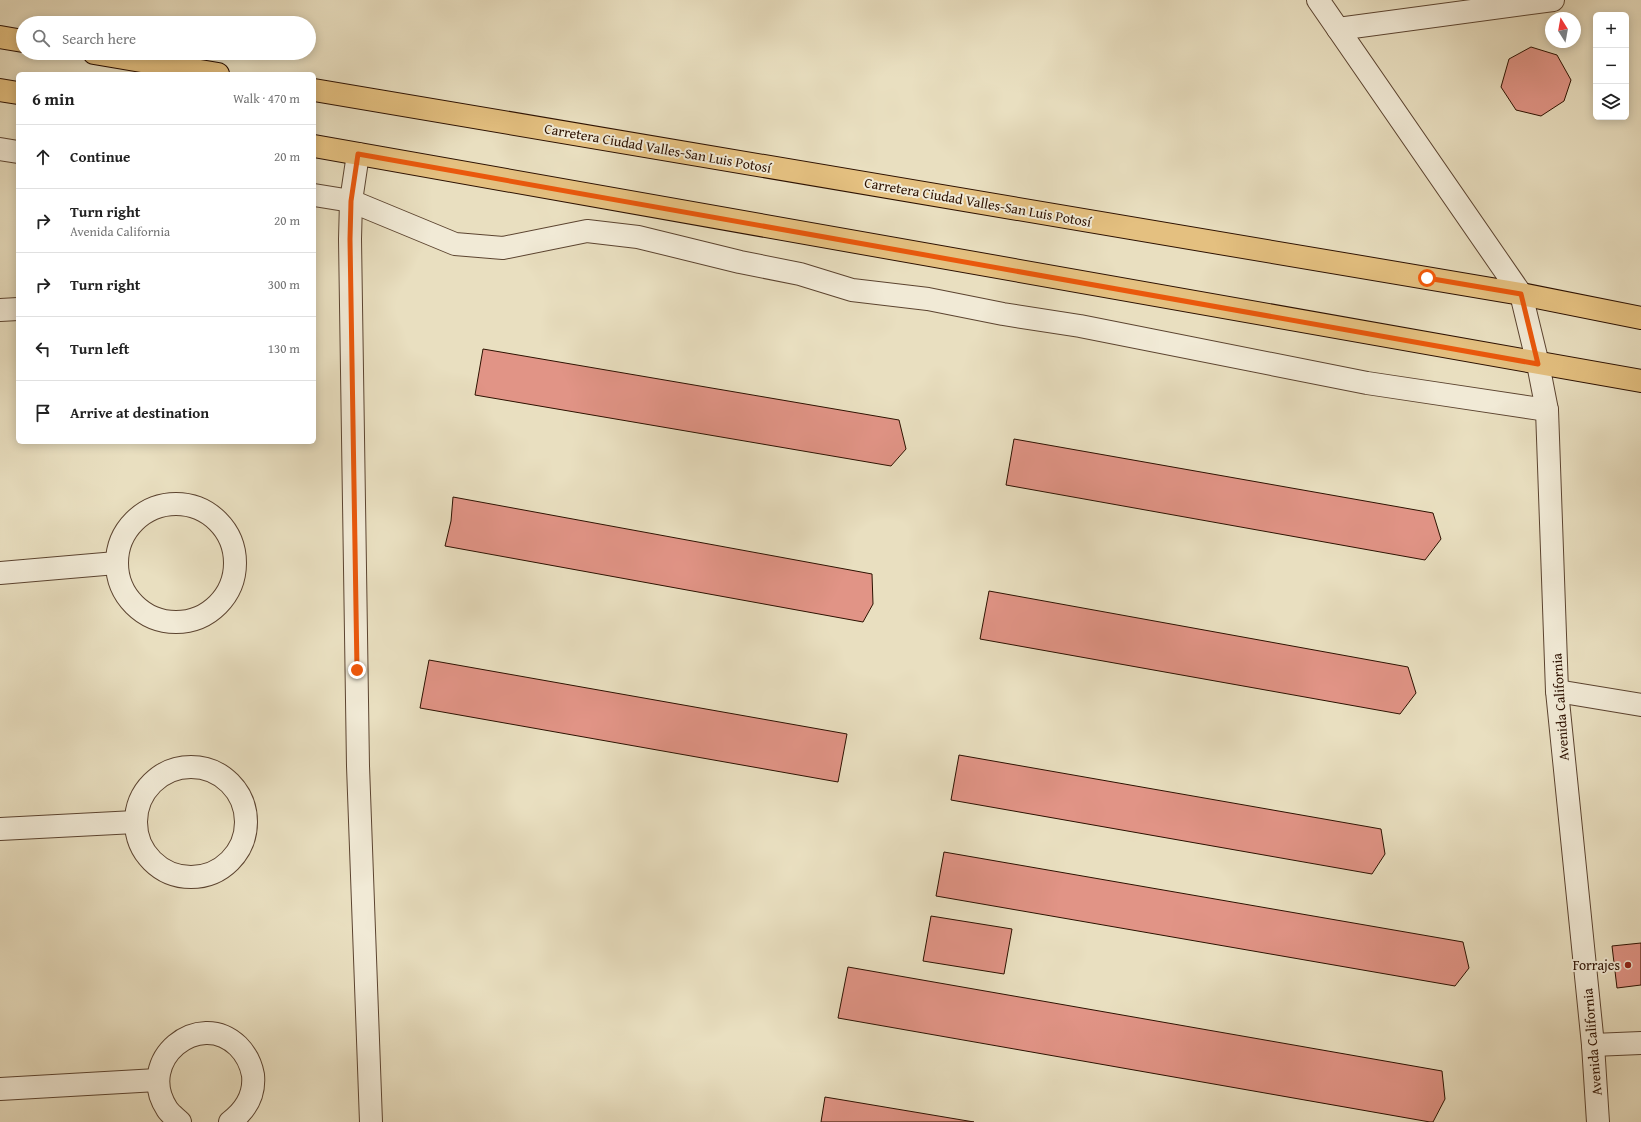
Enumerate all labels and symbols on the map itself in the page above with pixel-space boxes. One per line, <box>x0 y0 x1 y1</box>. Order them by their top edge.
north arrow <box>1545 12 1581 48</box>
street label: Carretera Ciudad Valles-San Luis Potosí <box>543 118 774 178</box>
street label: Carretera Ciudad Valles-San Luis Potosí <box>863 172 1094 232</box>
route start <box>1418 269 1436 287</box>
street label: Avenida California <box>1546 652 1574 762</box>
route end <box>348 661 366 679</box>
place label: Forrajes <box>1573 955 1620 975</box>
marker: Forrajes <box>1623 960 1633 970</box>
street label: Avenida California <box>1577 987 1607 1097</box>

